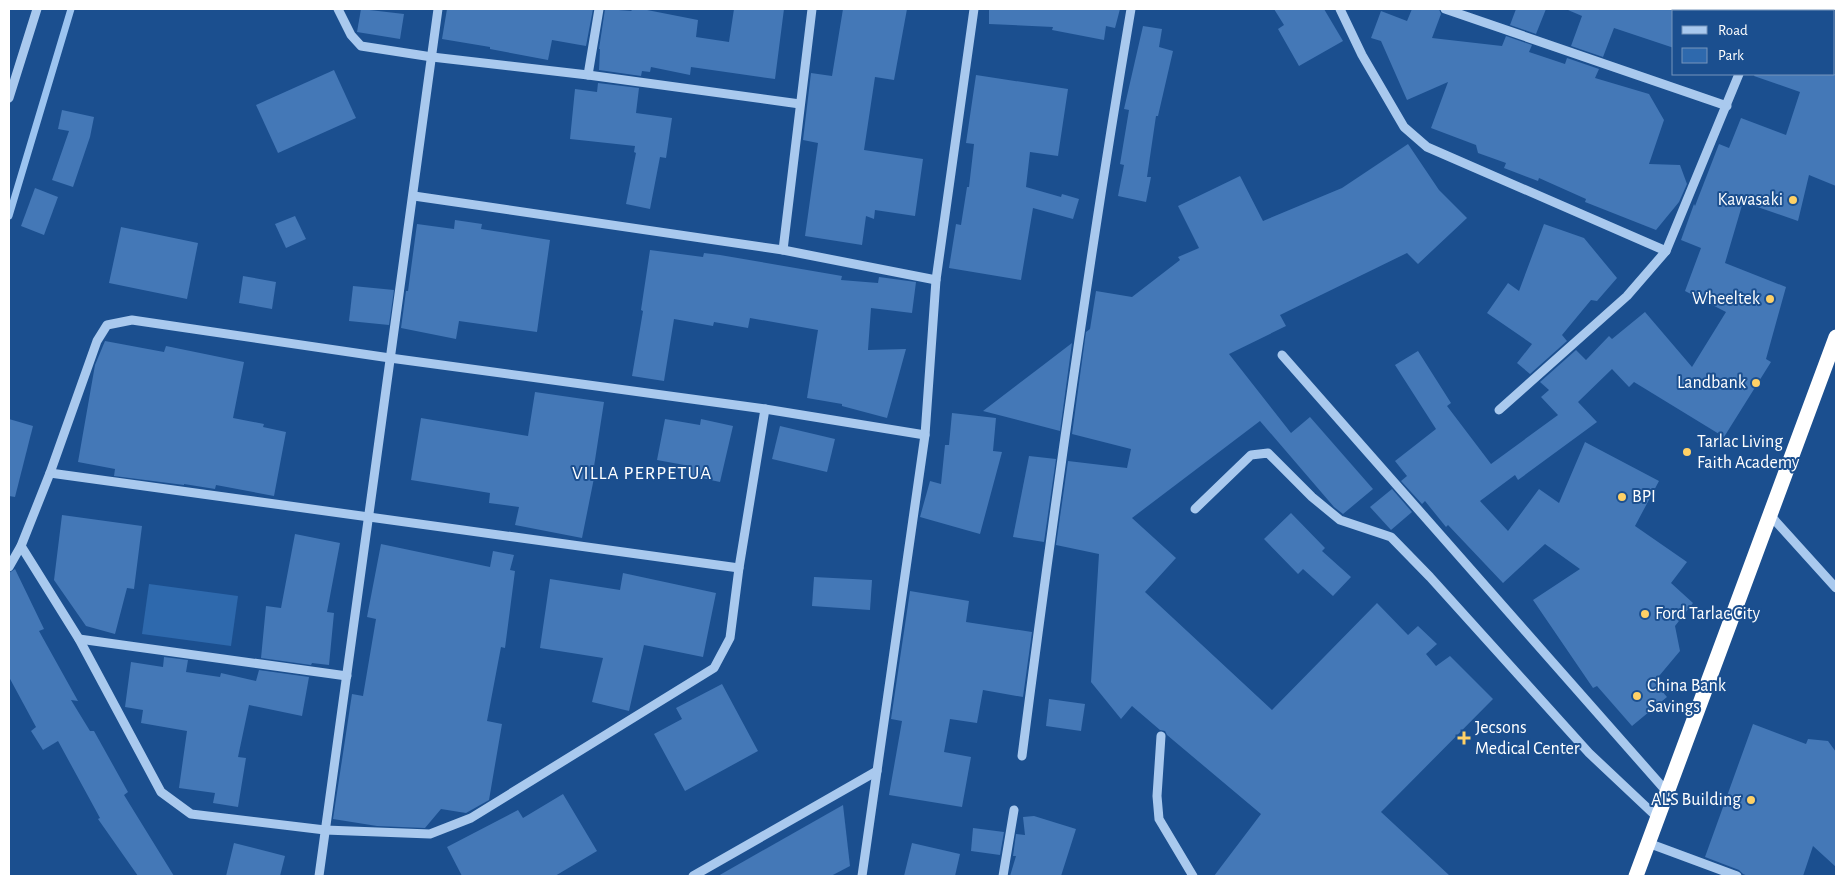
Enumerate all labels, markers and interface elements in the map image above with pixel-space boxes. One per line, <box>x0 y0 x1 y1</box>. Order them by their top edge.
legend <box>1672 10 1835 75</box>
text: Road <box>1718 23 1748 38</box>
text: Park <box>1718 48 1744 63</box>
place label: Kawasaki <box>1718 191 1783 209</box>
marker: Kawasaki <box>1787 194 1799 206</box>
place label: Wheeltek <box>1692 290 1761 308</box>
marker: Wheeltek <box>1764 293 1776 305</box>
place label: Landbank <box>1677 374 1747 392</box>
marker: Landbank <box>1750 377 1762 389</box>
place label: Tarlac Living Faith Academy <box>1697 433 1800 472</box>
marker: Tarlac Living Faith Academy <box>1681 446 1693 458</box>
district label: VILLA PERPETUA <box>572 464 712 483</box>
place label: BPI <box>1632 488 1656 506</box>
marker: BPI <box>1616 491 1628 503</box>
place label: Ford Tarlac City <box>1655 605 1761 623</box>
marker: Ford Tarlac City <box>1639 608 1651 620</box>
place label: China Bank Savings <box>1647 677 1727 716</box>
marker: China Bank Savings <box>1631 690 1643 702</box>
place label: Jecsons Medical Center <box>1475 719 1580 758</box>
marker: Jecsons Medical Center <box>1457 731 1471 745</box>
place label: AL'S Building <box>1651 791 1741 809</box>
marker: AL'S Building <box>1745 794 1757 806</box>

